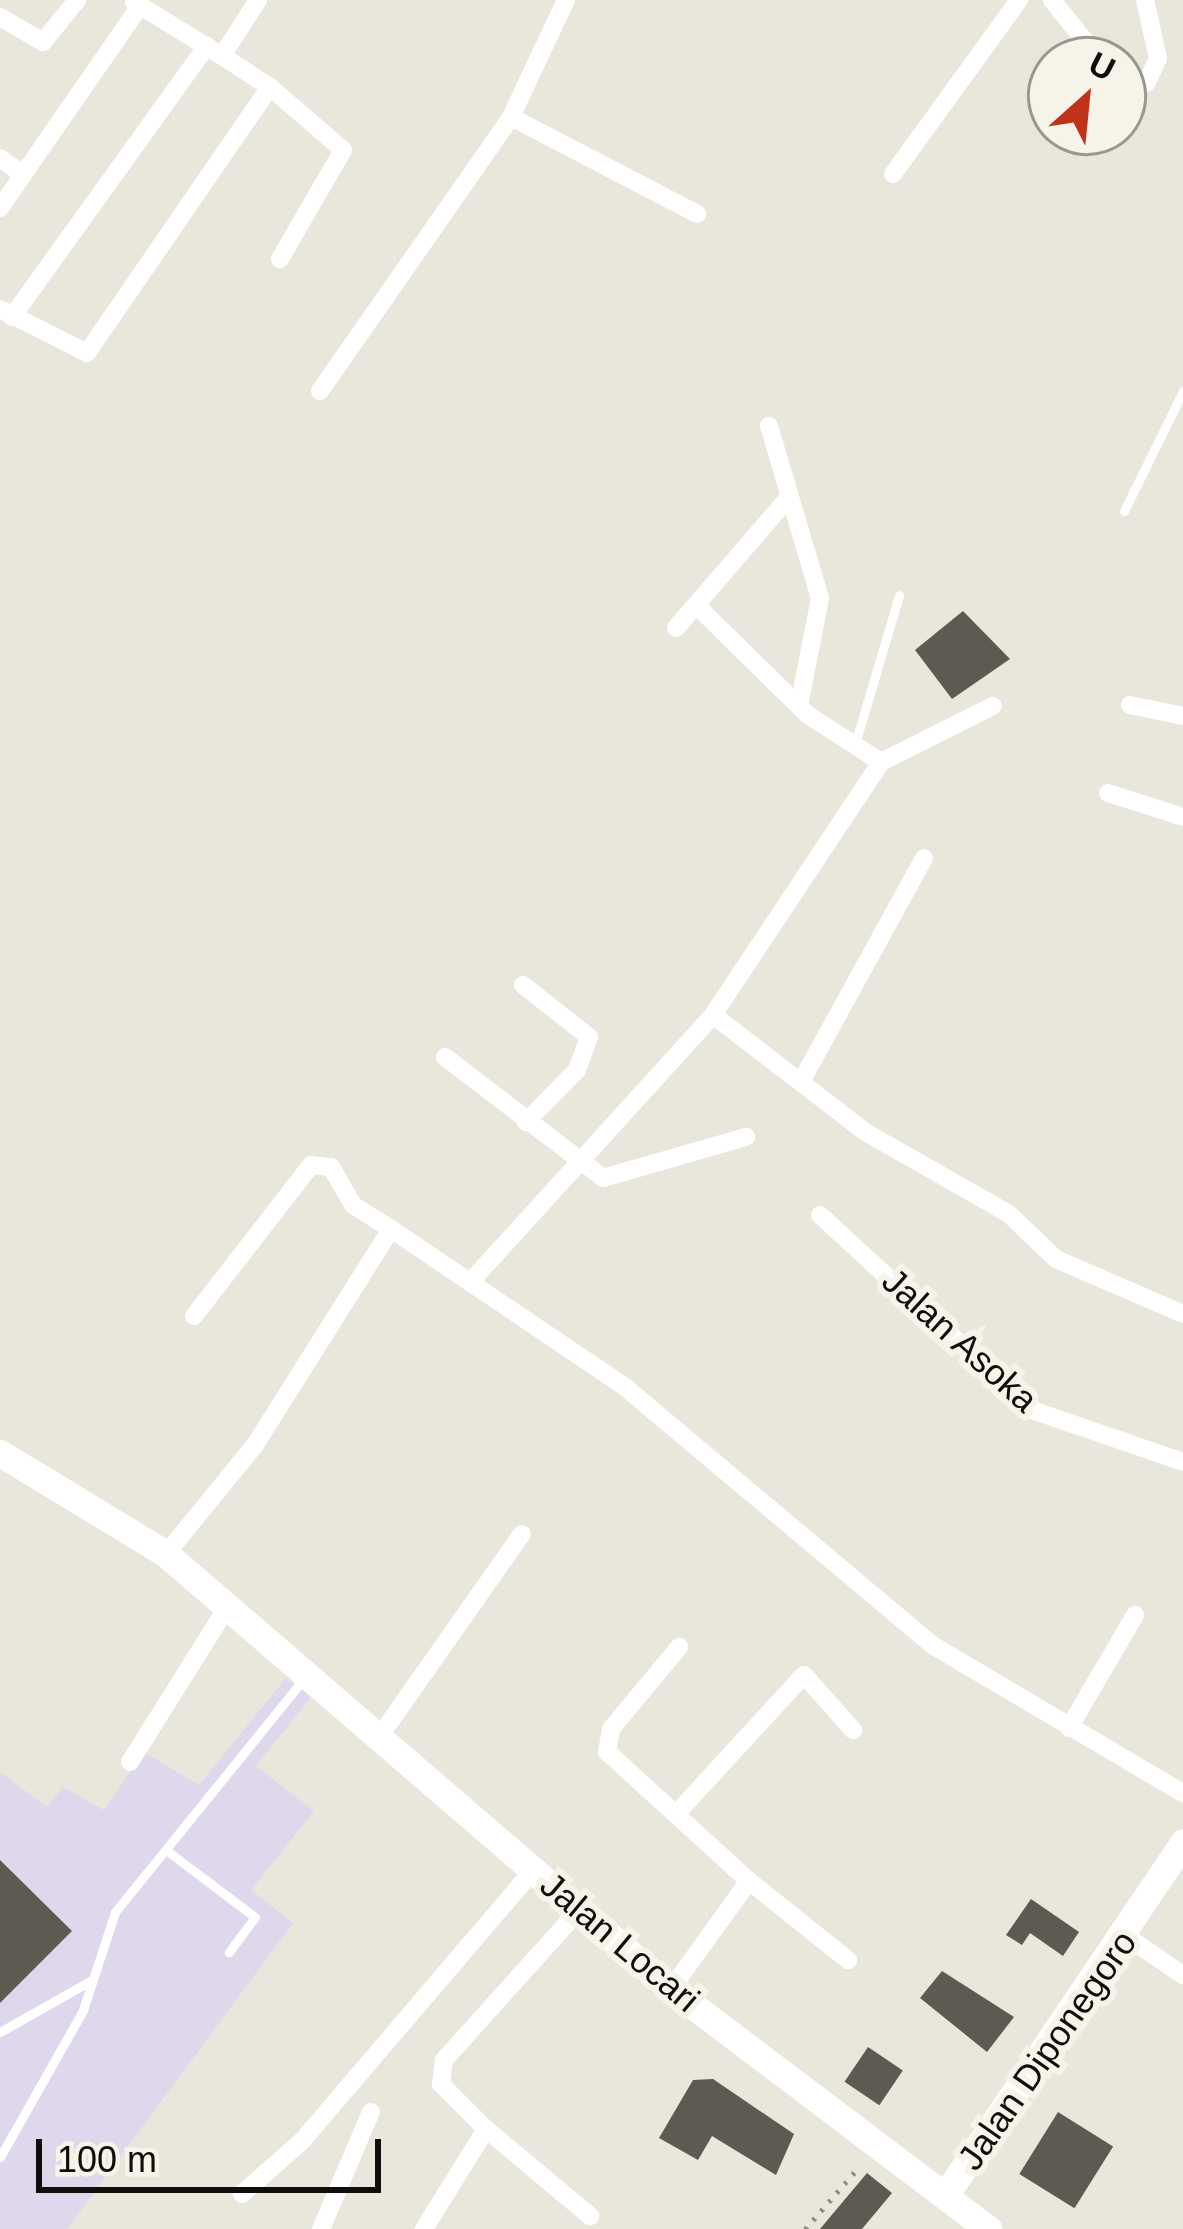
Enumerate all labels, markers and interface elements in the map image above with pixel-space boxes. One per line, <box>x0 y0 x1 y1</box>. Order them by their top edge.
north arrow <box>1027 36 1147 156</box>
text: U <box>1083 44 1121 88</box>
street label: Jalan Asoka <box>873 1258 1047 1422</box>
street label: Jalan Locari <box>532 1863 708 2021</box>
street label: Jalan Diponegoro <box>948 1922 1146 2178</box>
scale bar <box>42 2115 387 2189</box>
text: 100 m <box>57 2139 157 2180</box>

